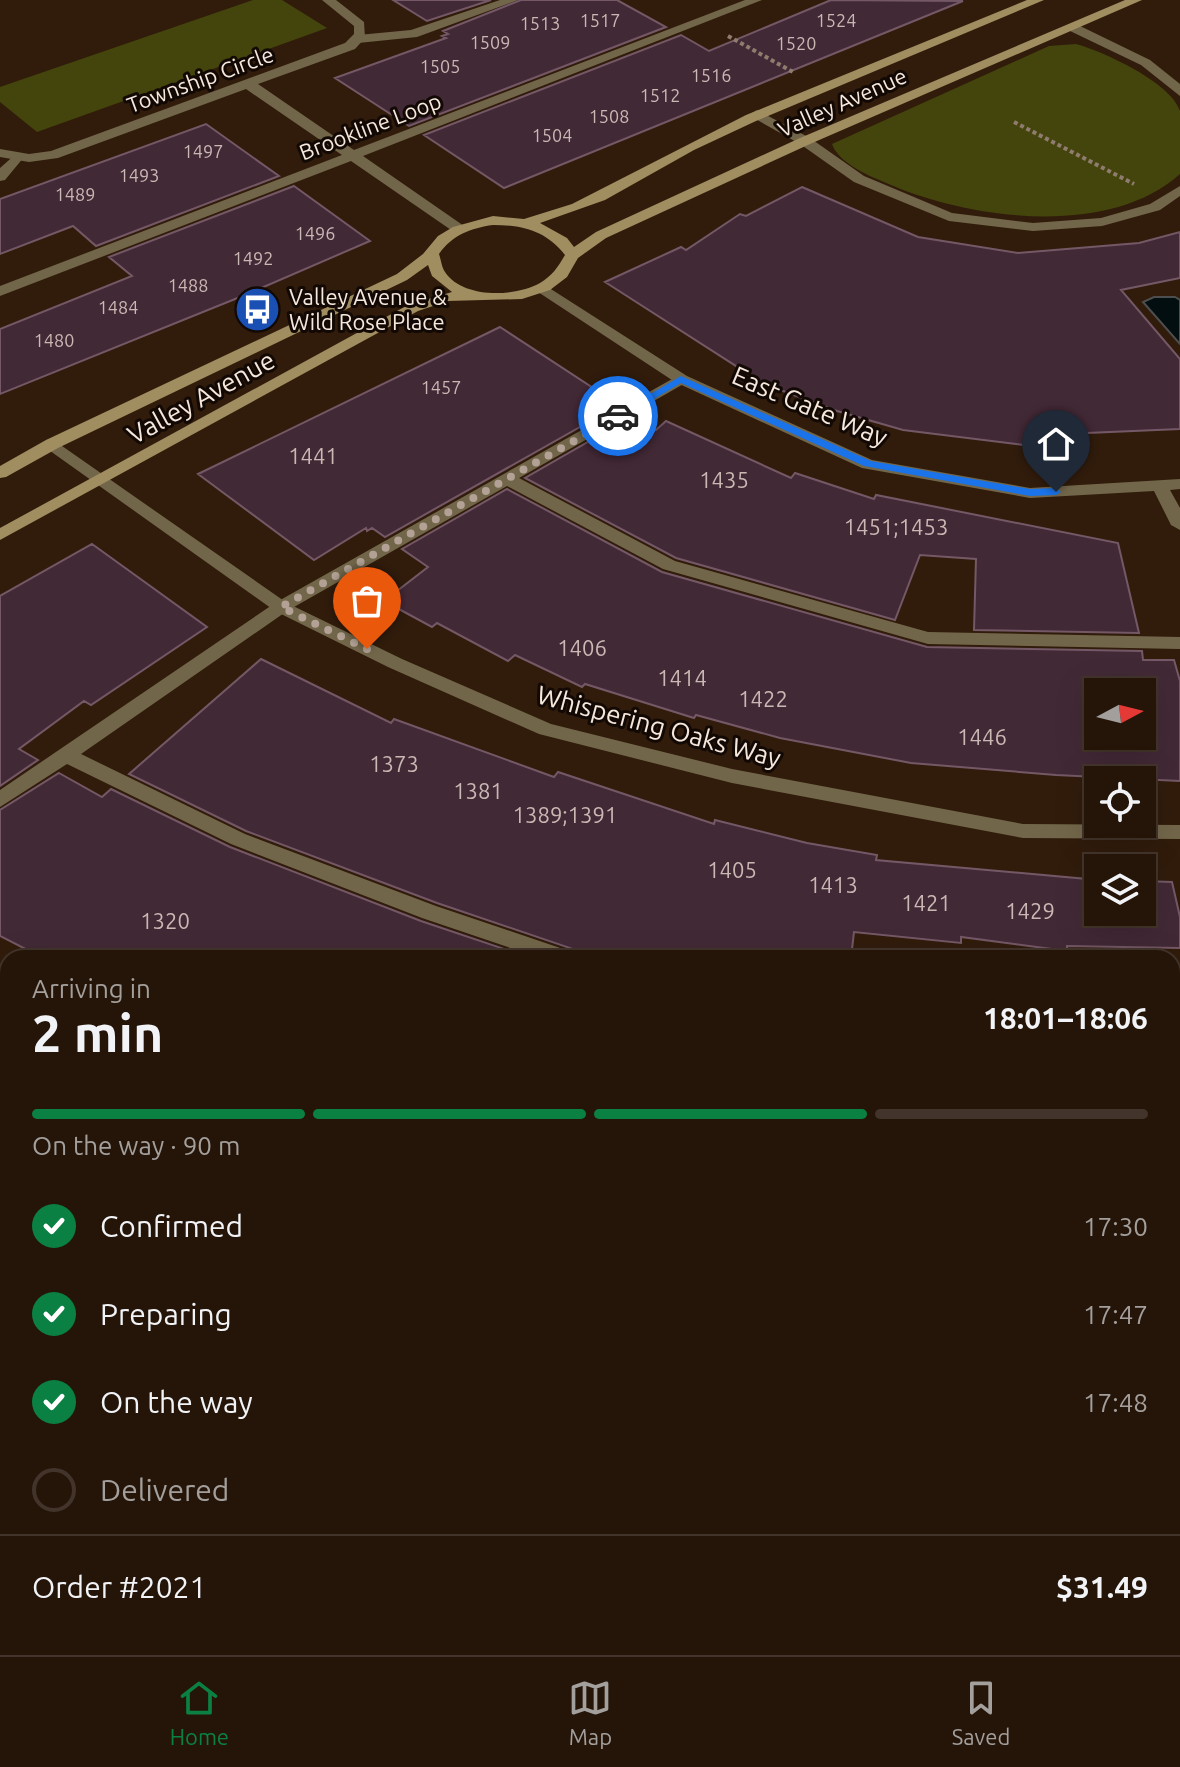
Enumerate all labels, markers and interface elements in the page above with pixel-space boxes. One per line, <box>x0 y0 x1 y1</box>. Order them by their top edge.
house number: 1517 <box>580 10 620 30</box>
house number: 1524 <box>816 10 856 30</box>
house number: 1513 <box>520 13 560 33</box>
house number: 1509 <box>470 32 510 52</box>
house number: 1520 <box>776 33 816 53</box>
street label: Township Circle <box>123 41 277 117</box>
house number: 1505 <box>420 56 460 76</box>
street label: Valley Avenue <box>774 62 910 142</box>
house number: 1516 <box>691 65 731 85</box>
house number: 1512 <box>640 85 680 105</box>
street label: Brookline Loop <box>296 87 444 165</box>
house number: 1508 <box>589 106 629 126</box>
house number: 1504 <box>532 125 572 145</box>
house number: 1497 <box>183 141 223 161</box>
house number: 1493 <box>119 165 159 185</box>
house number: 1489 <box>55 184 95 204</box>
house number: 1496 <box>295 223 335 243</box>
house number: 1492 <box>233 248 273 268</box>
house number: 1488 <box>168 275 208 295</box>
place label: Valley Avenue & Wild Rose Place <box>289 284 447 334</box>
bus stop icon: Valley Avenue & Wild Rose Place <box>234 285 282 333</box>
house number: 1484 <box>98 297 138 317</box>
house number: 1480 <box>34 330 74 350</box>
street label: Valley Avenue <box>122 345 280 449</box>
street label: East Gate Way <box>728 360 892 452</box>
courier <box>578 376 658 456</box>
house number: 1457 <box>421 377 461 397</box>
icon: car <box>596 394 640 438</box>
pin <box>1022 410 1090 492</box>
icon: home <box>1034 422 1078 466</box>
house number: 1441 <box>288 443 338 468</box>
house number: 1435 <box>699 467 749 492</box>
house number: 1451;1453 <box>844 514 948 539</box>
pin <box>333 567 401 649</box>
icon: bag <box>345 579 389 623</box>
house number: 1406 <box>557 635 607 660</box>
house number: 1414 <box>657 665 707 690</box>
north arrow <box>1084 678 1156 750</box>
map controls <box>1084 678 1156 926</box>
street label: Whispering Oaks Way <box>534 679 784 773</box>
house number: 1422 <box>738 686 788 711</box>
house number: 1446 <box>957 724 1007 749</box>
house number: 1373 <box>369 751 419 776</box>
button: locate <box>1084 766 1156 838</box>
house number: 1381 <box>453 778 503 803</box>
house number: 1389;1391 <box>513 802 617 827</box>
button: layers <box>1084 854 1156 926</box>
house number: 1405 <box>707 857 757 882</box>
house number: 1413 <box>808 872 858 897</box>
house number: 1421 <box>901 890 951 915</box>
house number: 1429 <box>1005 898 1055 923</box>
house number: 1320 <box>140 908 190 933</box>
text: Arriving in <box>32 974 151 1003</box>
text: 18:01–18:06 <box>983 1001 1148 1035</box>
text: 2 min <box>32 1004 163 1062</box>
text: On the way · 90 m <box>32 1131 240 1160</box>
icon: check <box>32 1204 76 1248</box>
text: Confirmed <box>100 1209 243 1243</box>
text: 17:30 <box>1083 1212 1148 1241</box>
icon: check <box>32 1292 76 1336</box>
text: Preparing <box>100 1297 232 1331</box>
text: 17:47 <box>1083 1300 1148 1329</box>
icon: check <box>32 1380 76 1424</box>
text: On the way <box>100 1385 253 1419</box>
text: 17:48 <box>1083 1388 1148 1417</box>
text: Delivered <box>100 1473 229 1507</box>
text: Order #2021 <box>32 1570 206 1604</box>
text: $31.49 <box>1056 1570 1148 1604</box>
tab: Home <box>170 1676 229 1749</box>
tab: Map <box>568 1676 612 1749</box>
tab: Saved <box>952 1676 1010 1749</box>

